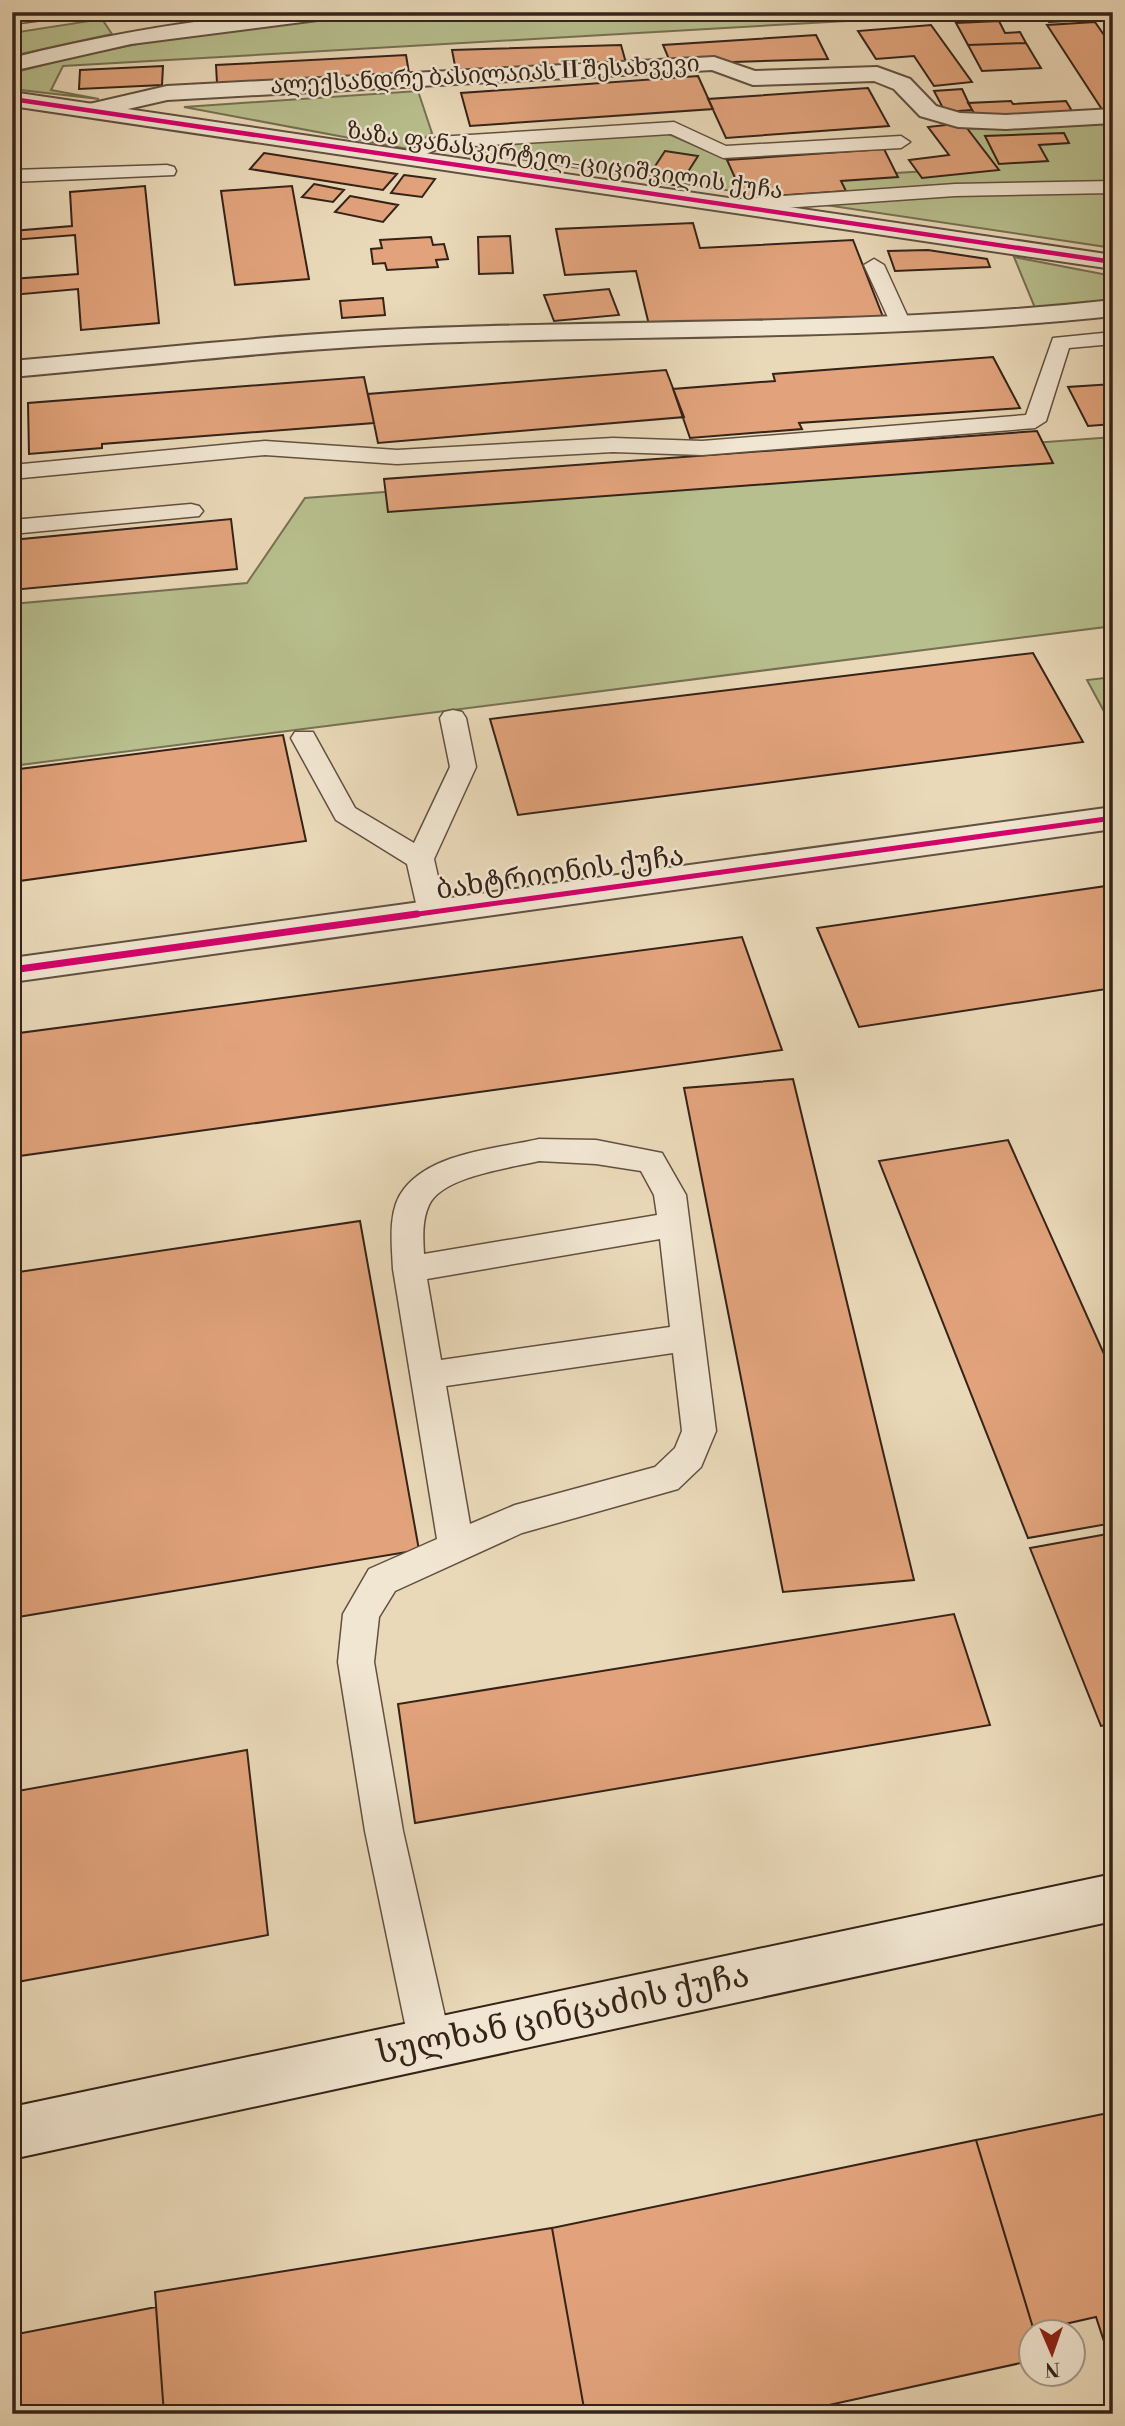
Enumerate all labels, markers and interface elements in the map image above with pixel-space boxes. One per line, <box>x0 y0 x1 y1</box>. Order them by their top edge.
street label: ალექსანდრე ბასილაიას II შესახვევი <box>270 50 700 100</box>
street label: ზაზა ფანასკერტელ-ციციშვილის ქუჩა <box>345 117 785 205</box>
street label: ბახტრიონის ქუჩა <box>434 838 686 908</box>
street label: სულხან ცინცაძის ქუჩა <box>373 1955 753 2075</box>
north arrow <box>1016 2318 1086 2388</box>
text: N <box>1045 2357 1060 2381</box>

